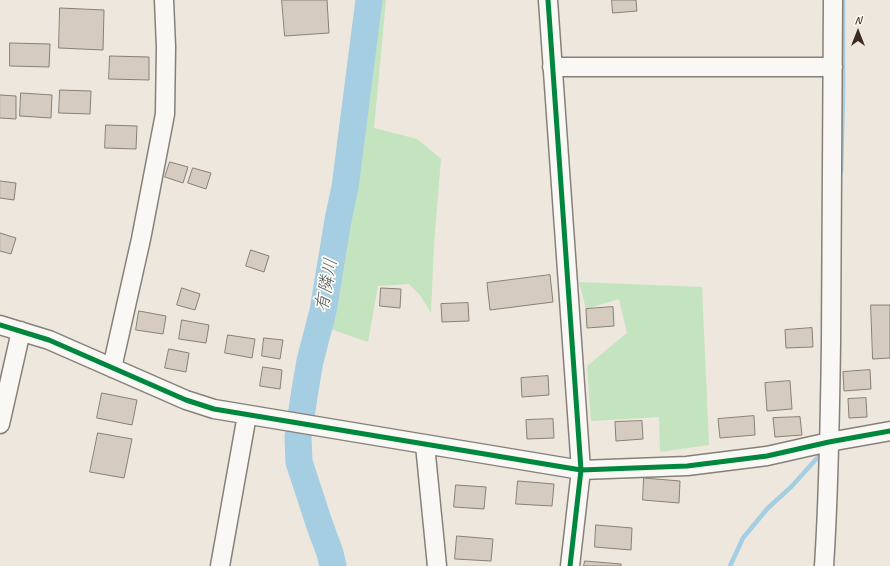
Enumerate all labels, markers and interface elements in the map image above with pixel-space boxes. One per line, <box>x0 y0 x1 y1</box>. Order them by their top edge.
north arrow <box>838 12 878 52</box>
text: N <box>855 13 861 27</box>
water label: 有隣川 <box>311 256 343 314</box>

